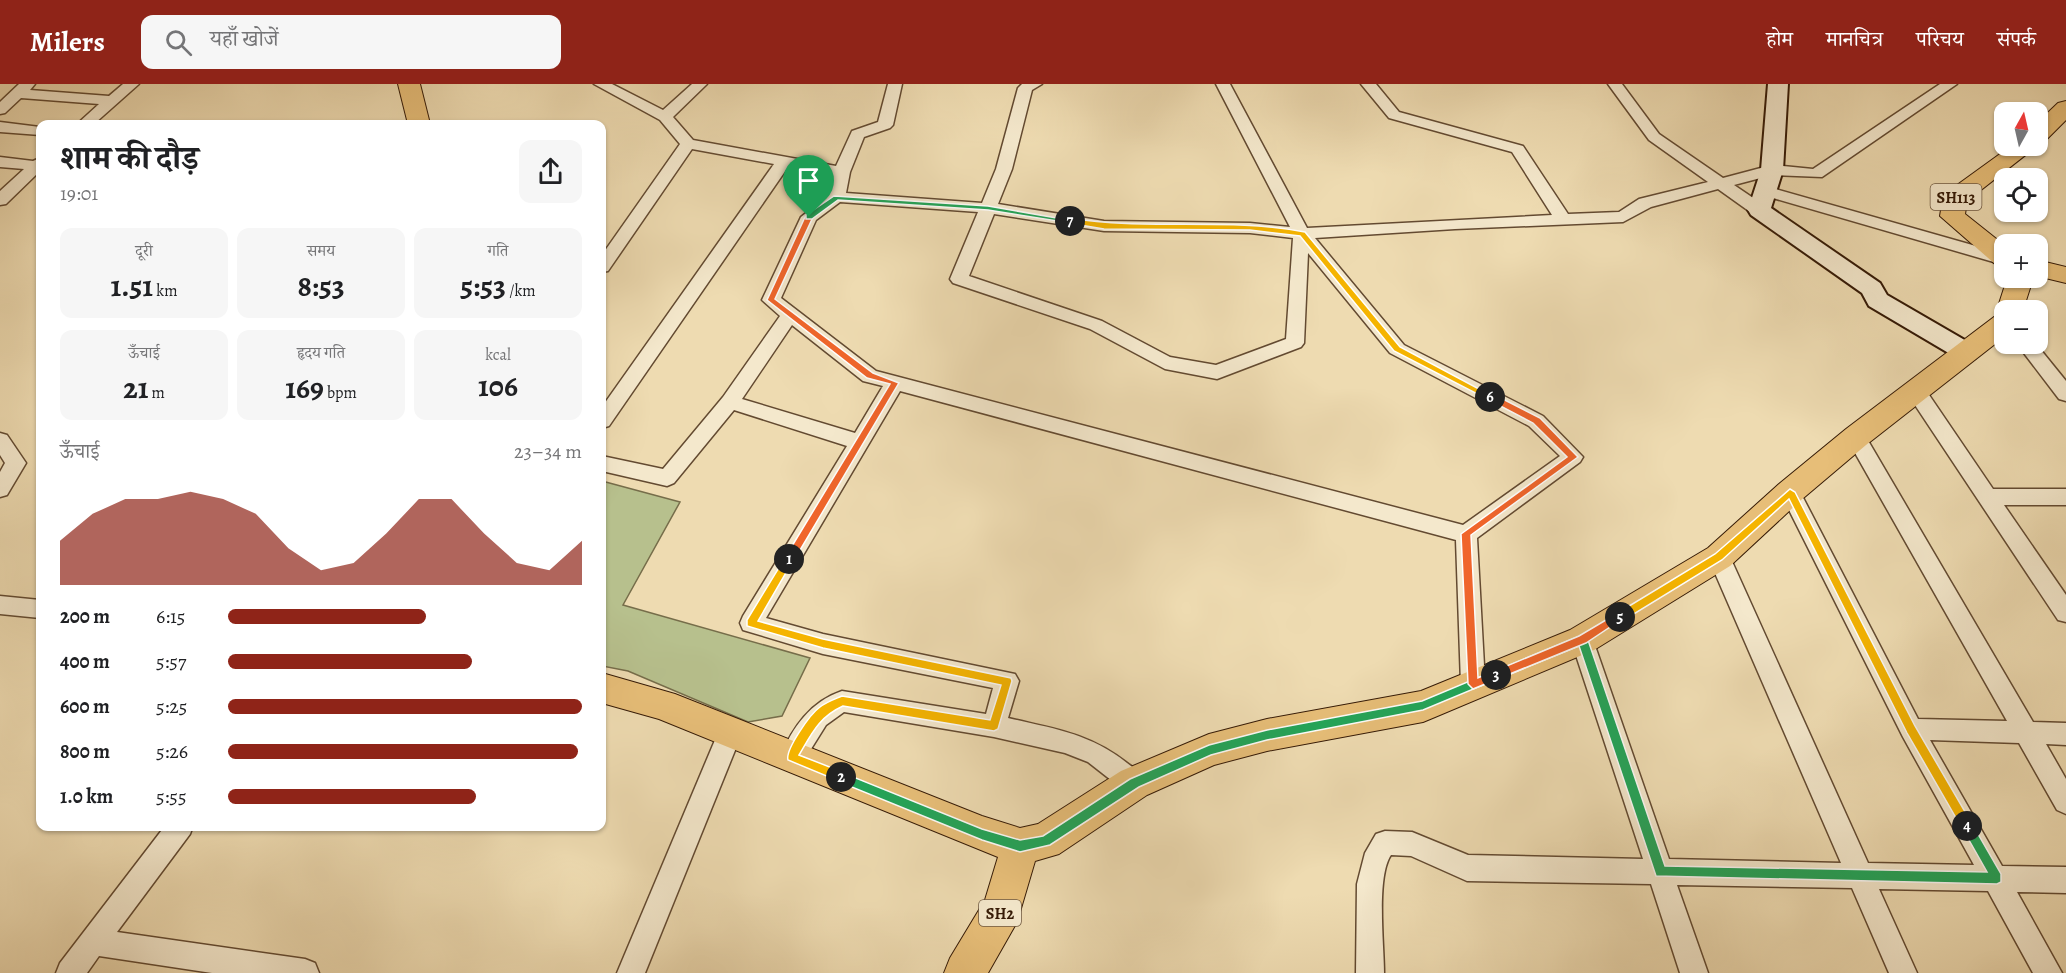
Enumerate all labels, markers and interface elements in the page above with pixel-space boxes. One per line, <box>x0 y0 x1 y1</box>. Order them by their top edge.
search box <box>141 15 561 69</box>
text: Milers <box>30 23 105 61</box>
text: यहाँ खोजें <box>210 24 279 54</box>
text: होम <box>1766 25 1793 53</box>
text: मानचित्र <box>1826 25 1883 53</box>
text: परिचय <box>1916 25 1964 53</box>
text: संपर्क <box>1997 25 2036 53</box>
icon: search <box>162 26 195 59</box>
north arrow <box>1994 102 2048 156</box>
map controls <box>1994 102 2048 354</box>
text: शाम की दौड़ <box>60 135 199 180</box>
button: share <box>519 140 582 203</box>
pin <box>783 155 834 217</box>
icon: arrive <box>792 164 825 197</box>
button: locate <box>1994 168 2048 222</box>
text: 19:01 <box>60 180 98 207</box>
road number: SH113 <box>1930 184 1982 210</box>
pin: 7 <box>1055 206 1085 236</box>
text: 7 <box>1067 210 1073 232</box>
button: + <box>1994 234 2048 288</box>
text: दूरी <box>135 240 153 262</box>
text: समय <box>307 240 335 262</box>
text: गति <box>488 240 508 262</box>
text: 1.51 <box>111 266 153 306</box>
text: 8:53 <box>297 266 345 306</box>
text: 5:53 <box>460 266 506 306</box>
text: km <box>153 280 177 302</box>
text: /km <box>506 280 536 302</box>
button: − <box>1994 300 2048 354</box>
text: ऊँचाई <box>128 342 160 364</box>
text: हृदय गति <box>297 342 345 364</box>
text: kcal <box>485 344 511 366</box>
text: 106 <box>478 366 518 406</box>
text: 21 <box>123 368 148 408</box>
text: 169 <box>285 368 324 408</box>
text: m <box>148 382 165 404</box>
text: bpm <box>324 382 357 404</box>
pin: 6 <box>1475 382 1505 412</box>
text: 6 <box>1486 386 1494 408</box>
text: ऊँचाई <box>60 438 99 465</box>
text: 23–34 m <box>514 438 582 465</box>
pin: 1 <box>774 544 804 574</box>
text: 1 <box>786 548 792 570</box>
pin: 5 <box>1605 602 1635 632</box>
text: 200 m <box>60 603 110 630</box>
text: 6:15 <box>156 603 185 630</box>
text: 5 <box>1617 606 1623 628</box>
text: 400 m <box>60 648 110 675</box>
text: 5:57 <box>156 648 186 675</box>
pin: 3 <box>1481 660 1511 690</box>
text: 3 <box>1493 664 1499 686</box>
text: 600 m <box>60 693 110 720</box>
text: 5:25 <box>156 693 187 720</box>
text: 800 m <box>60 738 110 765</box>
text: 5:26 <box>156 738 188 765</box>
pin: 2 <box>826 762 856 792</box>
text: 2 <box>837 766 845 788</box>
text: 1.0 km <box>60 783 113 810</box>
text: 5:55 <box>156 783 187 810</box>
pin: 4 <box>1952 811 1982 841</box>
text: 4 <box>1963 815 1971 837</box>
road number: SH2 <box>979 900 1021 926</box>

